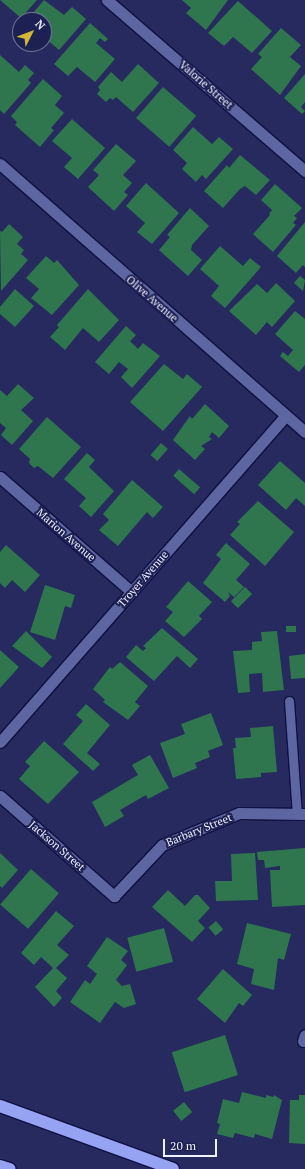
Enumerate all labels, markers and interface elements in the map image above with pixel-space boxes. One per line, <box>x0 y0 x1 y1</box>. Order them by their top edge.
north arrow <box>12 12 52 52</box>
text: N <box>32 17 48 32</box>
street label: Valorie Street <box>177 58 235 112</box>
street label: Olive Avenue <box>123 273 181 325</box>
street label: Marion Avenue <box>34 506 98 564</box>
street label: Troyer Avenue <box>115 548 171 610</box>
street label: Barbary Street <box>164 811 234 849</box>
street label: Jackson Street <box>26 818 88 874</box>
scale bar <box>165 1131 219 1157</box>
text: 20 m <box>170 1138 196 1153</box>

